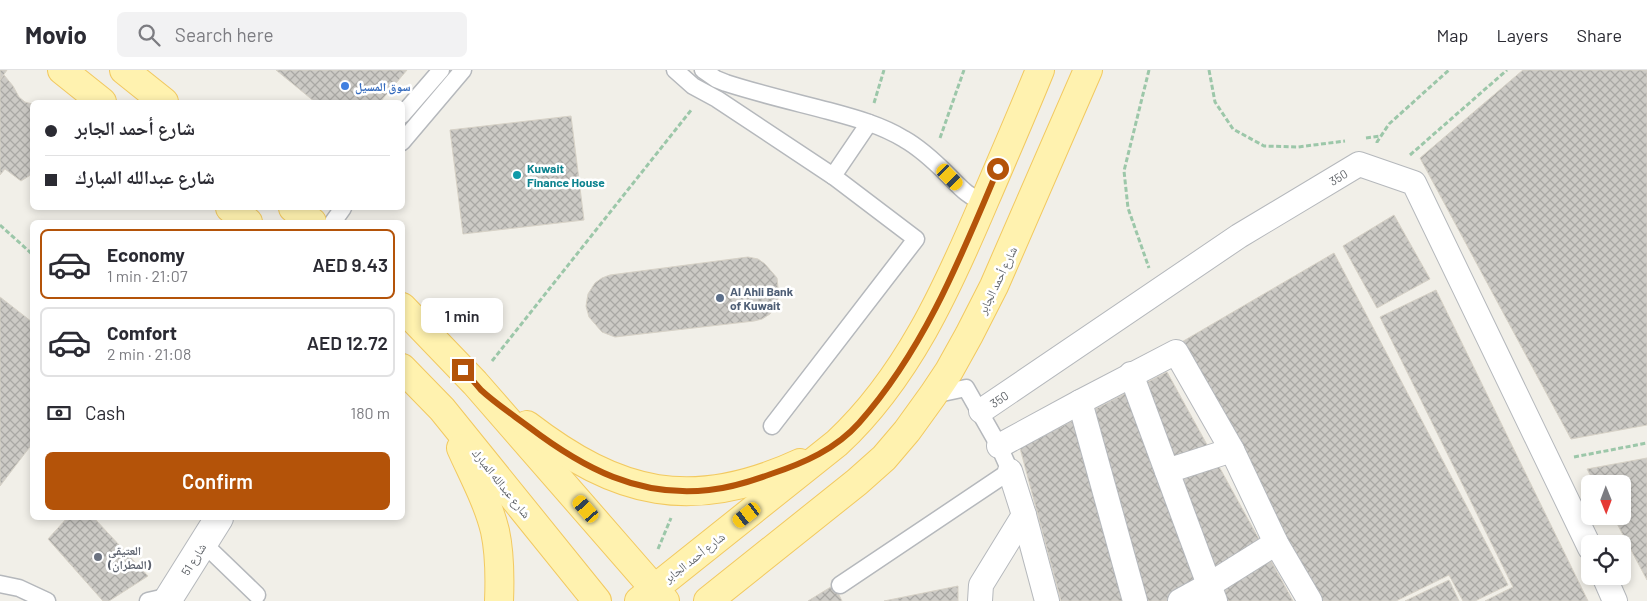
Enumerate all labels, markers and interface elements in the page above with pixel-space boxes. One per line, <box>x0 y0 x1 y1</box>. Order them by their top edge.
search box <box>117 12 467 57</box>
text: Movio <box>25 20 87 49</box>
icon: search <box>135 21 163 49</box>
text: Search here <box>175 23 274 46</box>
text: Map <box>1436 24 1468 46</box>
text: Layers <box>1496 24 1549 46</box>
text: Share <box>1577 24 1622 46</box>
place label: سوق المسيل <box>355 79 411 95</box>
marker: سوق المسيل <box>339 80 351 92</box>
text: شارع أحمد الجابر <box>75 116 195 139</box>
route start <box>987 158 1009 180</box>
place label: Kuwait Finance House <box>527 161 605 189</box>
car <box>934 161 965 193</box>
text: شارع عبدالله المبارك <box>75 165 215 188</box>
street label: 350 <box>1326 166 1350 188</box>
marker: Kuwait Finance House <box>511 169 523 181</box>
icon: car <box>47 242 92 287</box>
text: Economy <box>107 243 185 266</box>
street label: شارع أحمد الجابر <box>974 244 1021 318</box>
text: AED 9.43 <box>312 253 388 276</box>
text: 1 min · 21:07 <box>107 266 187 285</box>
place label: Al Ahli Bank of Kuwait <box>730 284 794 312</box>
marker: Al Ahli Bank of Kuwait <box>714 292 726 304</box>
callout: 1 min <box>422 298 504 332</box>
text: 1 min <box>445 306 479 325</box>
icon: car <box>47 320 92 365</box>
text: Comfort <box>107 321 177 344</box>
text: AED 12.72 <box>307 331 388 354</box>
text: 2 min · 21:08 <box>107 344 191 363</box>
route end <box>452 359 474 381</box>
street label: 350 <box>987 388 1011 410</box>
icon: cash <box>45 399 73 427</box>
text: Cash <box>85 401 126 424</box>
text: 180 m <box>351 403 390 422</box>
street label: شارع عبدالله المبارك <box>468 446 534 522</box>
button: Confirm <box>45 452 390 510</box>
north arrow <box>1581 475 1631 525</box>
map controls <box>1581 475 1631 585</box>
car <box>570 493 601 525</box>
car <box>730 500 763 530</box>
street label: شارع أحمد الجابر <box>660 529 729 587</box>
button: locate <box>1581 535 1631 585</box>
street label: شارع 51 <box>178 540 210 579</box>
place label: العتيقي (المطران) <box>107 543 152 573</box>
marker: العتيقي (المطران) <box>92 551 104 563</box>

